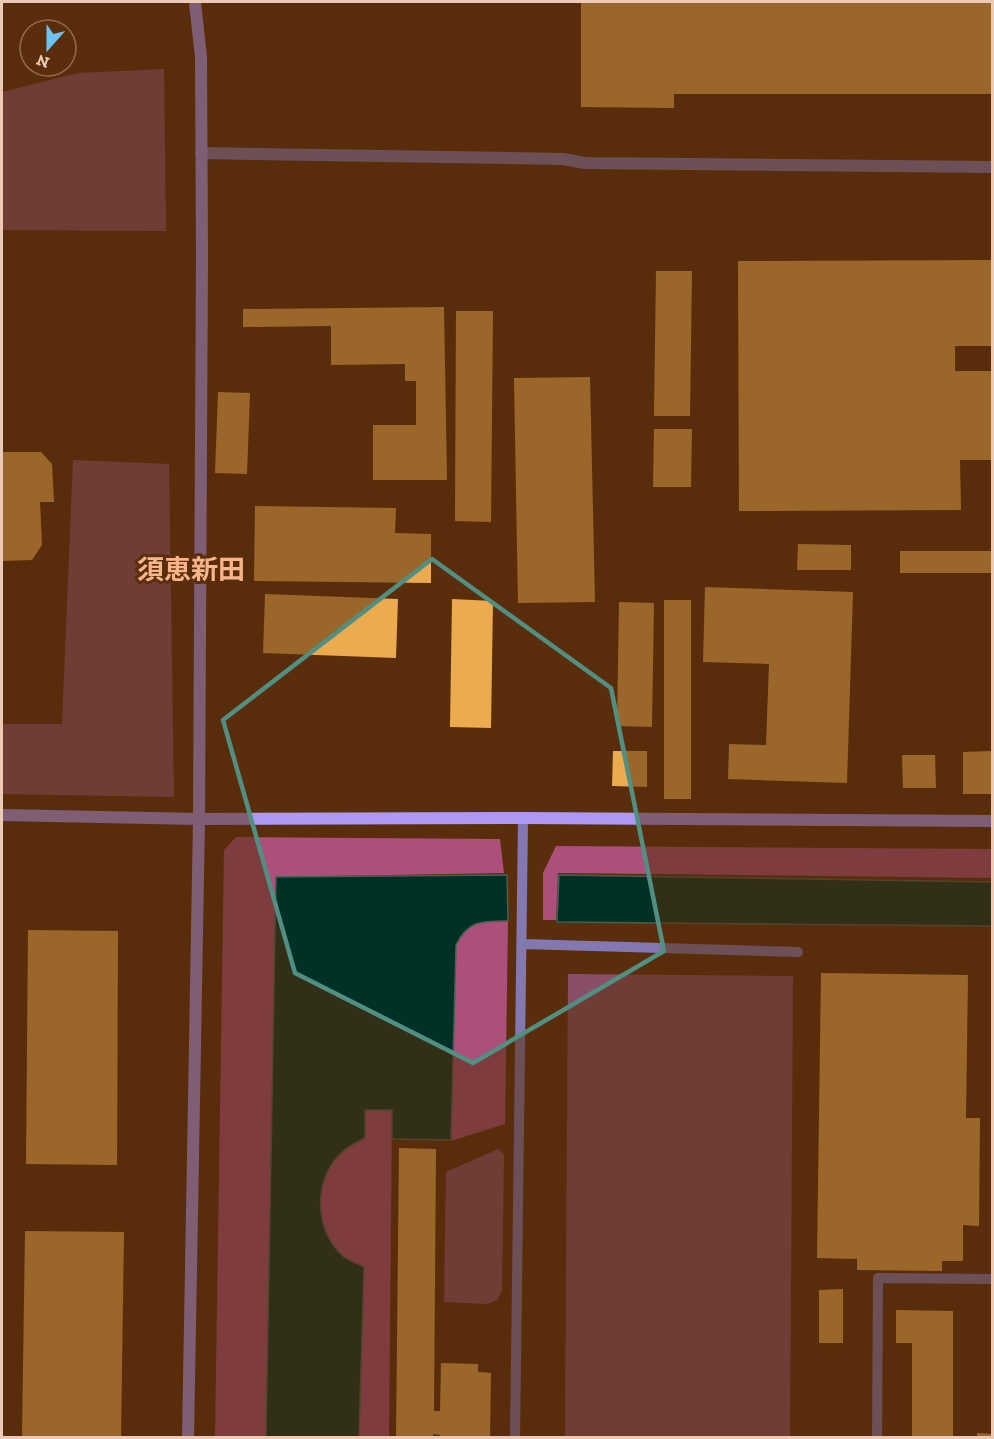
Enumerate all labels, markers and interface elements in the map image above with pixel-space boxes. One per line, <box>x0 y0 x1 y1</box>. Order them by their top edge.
north arrow <box>18 18 78 78</box>
text: N <box>34 50 52 73</box>
district label: 須恵新田 <box>137 554 245 586</box>

